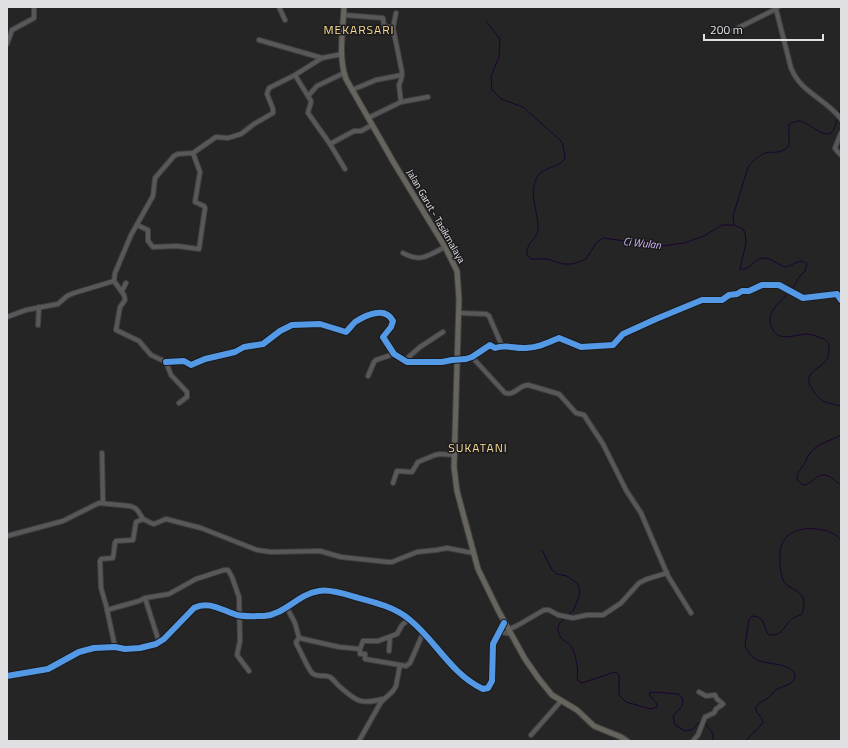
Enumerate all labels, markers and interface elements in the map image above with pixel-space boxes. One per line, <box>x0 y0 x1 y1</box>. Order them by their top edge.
scale bar <box>704 16 823 42</box>
district label: MEKARSARI <box>324 20 394 39</box>
text: 200 m <box>710 20 743 39</box>
street label: Jalan Garut - Tasikmalaya <box>403 166 469 266</box>
water label: Ci Wulan <box>622 233 662 253</box>
district label: SUKATANI <box>448 438 508 457</box>

